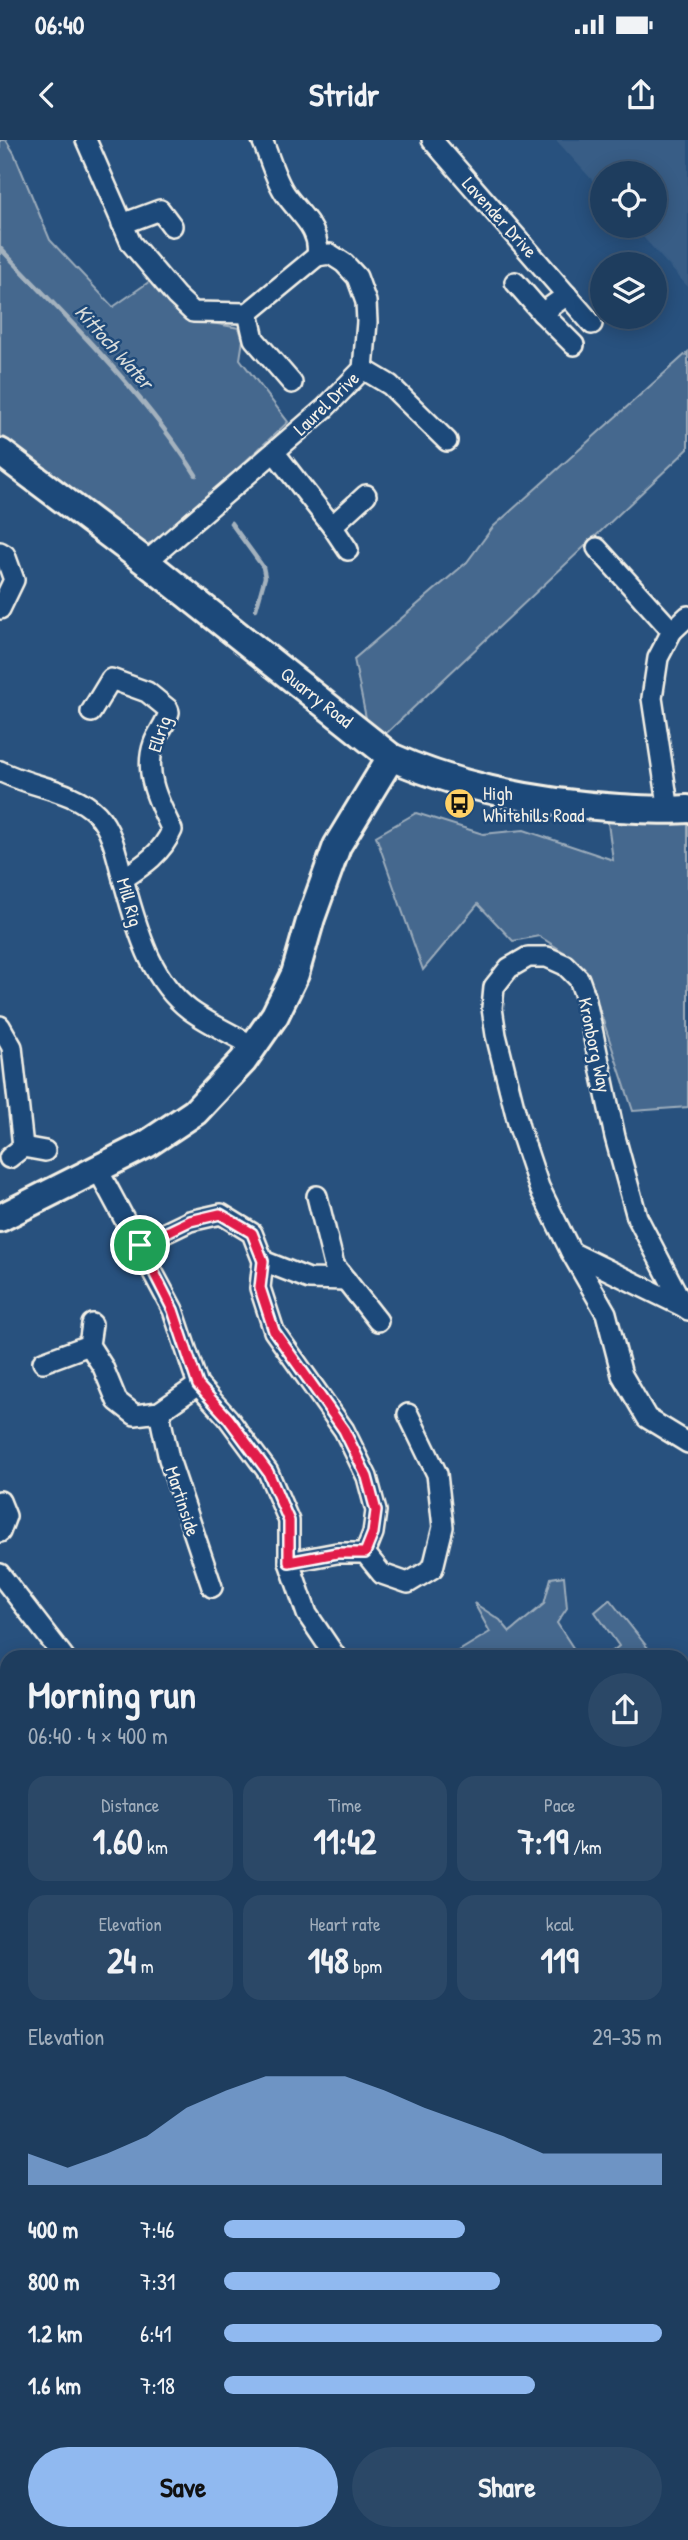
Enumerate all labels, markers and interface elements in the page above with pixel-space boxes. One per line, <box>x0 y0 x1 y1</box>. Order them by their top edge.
text: 06:40 <box>35 7 84 42</box>
text: Stridr <box>309 73 379 116</box>
icon: back <box>28 76 66 114</box>
icon: share <box>622 76 660 114</box>
map controls <box>590 161 667 329</box>
button: locate <box>590 161 667 238</box>
street label: Lavender Drive <box>457 171 544 263</box>
button: layers <box>590 252 667 329</box>
water label: Kittoch Water <box>68 298 162 398</box>
street label: Laurel Drive <box>287 365 365 441</box>
street label: Quarry Road <box>275 660 359 734</box>
street label: Ellrig <box>141 713 177 755</box>
place label: High Whitehills Road <box>483 780 585 828</box>
bus stop icon: High Whitehills Road <box>443 787 477 821</box>
street label: Mill Rig <box>111 875 149 929</box>
street label: Kronborg Way <box>572 995 618 1095</box>
pin <box>110 1215 170 1275</box>
icon: arrive <box>121 1226 159 1264</box>
street label: Martinside <box>160 1463 207 1540</box>
text: Morning run <box>28 1668 196 1720</box>
button: share <box>588 1673 662 1747</box>
text: 06:40 · 4 × 400 m <box>28 1720 168 1751</box>
text: Distance <box>101 1792 159 1818</box>
text: Time <box>328 1792 362 1818</box>
text: Pace <box>544 1792 575 1818</box>
text: 1.60 <box>93 1818 143 1865</box>
text: 11:42 <box>313 1818 377 1865</box>
text: 7:19 <box>518 1818 569 1865</box>
text: km <box>143 1834 168 1860</box>
text: /km <box>569 1834 602 1860</box>
text: Elevation <box>99 1911 162 1937</box>
text: Heart rate <box>310 1911 380 1937</box>
text: kcal <box>546 1911 574 1937</box>
text: 24 <box>107 1937 136 1984</box>
text: 148 <box>308 1937 349 1984</box>
text: 119 <box>541 1937 579 1984</box>
text: m <box>136 1953 154 1979</box>
text: bpm <box>349 1953 382 1979</box>
text: Elevation <box>28 2021 104 2052</box>
text: 29–35 m <box>592 2021 662 2052</box>
text: 400 m <box>28 2214 78 2245</box>
text: 7:46 <box>140 2214 175 2245</box>
text: 800 m <box>28 2266 80 2297</box>
text: 7:31 <box>140 2266 175 2297</box>
text: 1.2 km <box>28 2318 83 2349</box>
text: 6:41 <box>140 2318 172 2349</box>
text: 1.6 km <box>28 2370 81 2401</box>
text: 7:18 <box>140 2370 175 2401</box>
button: Save <box>28 2447 338 2527</box>
button: Share <box>352 2447 662 2527</box>

